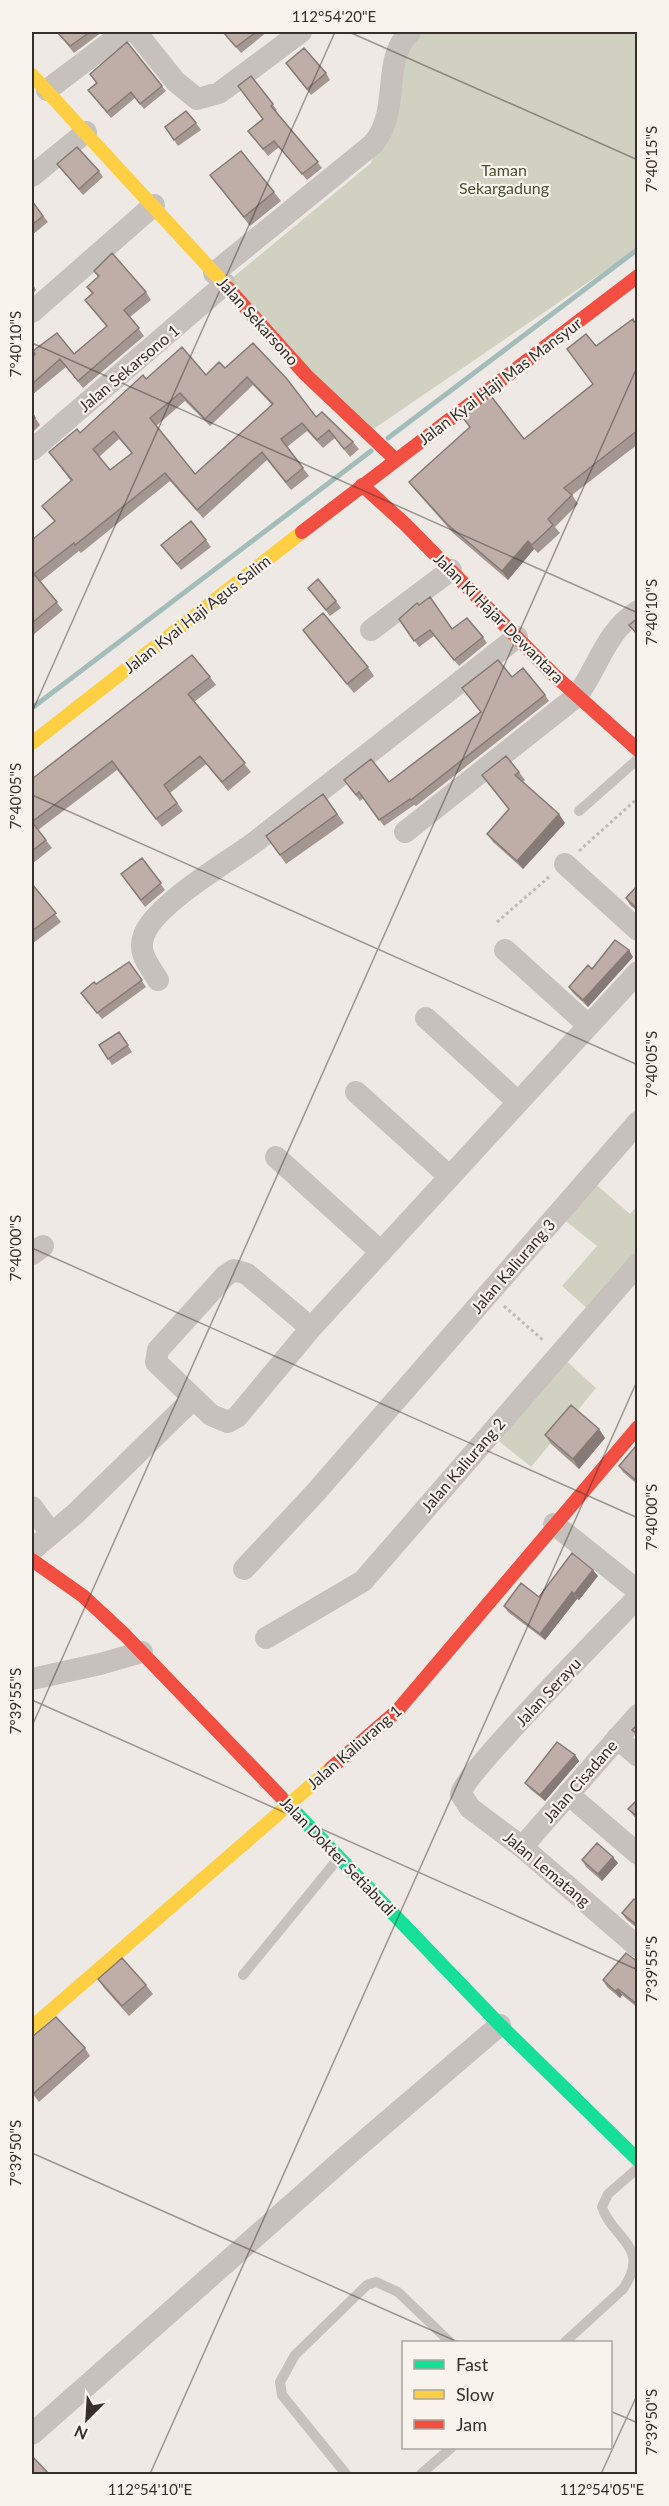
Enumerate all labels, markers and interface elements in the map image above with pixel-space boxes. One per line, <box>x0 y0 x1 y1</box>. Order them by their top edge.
text: 112°54'20"E <box>292 7 376 25</box>
text: 7°40'15"S <box>642 126 660 192</box>
park label: Taman Sekargadung <box>459 160 549 197</box>
street label: Jalan Sekarsono <box>214 273 303 369</box>
text: 7°40'10"S <box>6 311 24 377</box>
street label: Jalan Kyai Haji Mas Mansyur <box>414 313 585 448</box>
street label: Jalan Sekarsono 1 <box>75 320 183 415</box>
street label: Jalan Ki Hajar Dewantara <box>430 549 568 687</box>
street label: Jalan Kyai Haji Agus Salim <box>120 551 274 677</box>
text: 7°40'10"S <box>642 579 660 645</box>
text: 7°40'05"S <box>6 763 24 829</box>
text: 7°40'05"S <box>642 1031 660 1097</box>
text: 7°40'00"S <box>6 1215 24 1281</box>
street label: Jalan Kaliurang 3 <box>467 1215 559 1317</box>
street label: Jalan Kaliurang 2 <box>417 1414 509 1516</box>
text: 7°40'00"S <box>642 1484 660 1550</box>
street label: Jalan Serayu <box>511 1653 584 1730</box>
text: 7°39'55"S <box>6 1668 24 1734</box>
street label: Jalan Kaliurang 1 <box>303 1701 405 1793</box>
street label: Jalan Cisadane <box>539 1736 621 1826</box>
street label: Jalan Dokter Setiabudi <box>277 1792 400 1919</box>
street label: Jalan Lematang <box>500 1827 594 1910</box>
text: 7°39'55"S <box>642 1936 660 2002</box>
text: 7°39'50"S <box>6 2120 24 2186</box>
legend <box>402 2341 612 2449</box>
text: Fast <box>456 2353 489 2375</box>
text: Slow <box>456 2383 494 2405</box>
north arrow <box>57 2389 117 2449</box>
text: 7°39'50"S <box>642 2389 660 2455</box>
text: Jam <box>456 2413 487 2435</box>
text: N <box>71 2422 90 2444</box>
text: 112°54'10"E <box>108 2480 192 2498</box>
text: 112°54'05"E <box>560 2480 644 2498</box>

